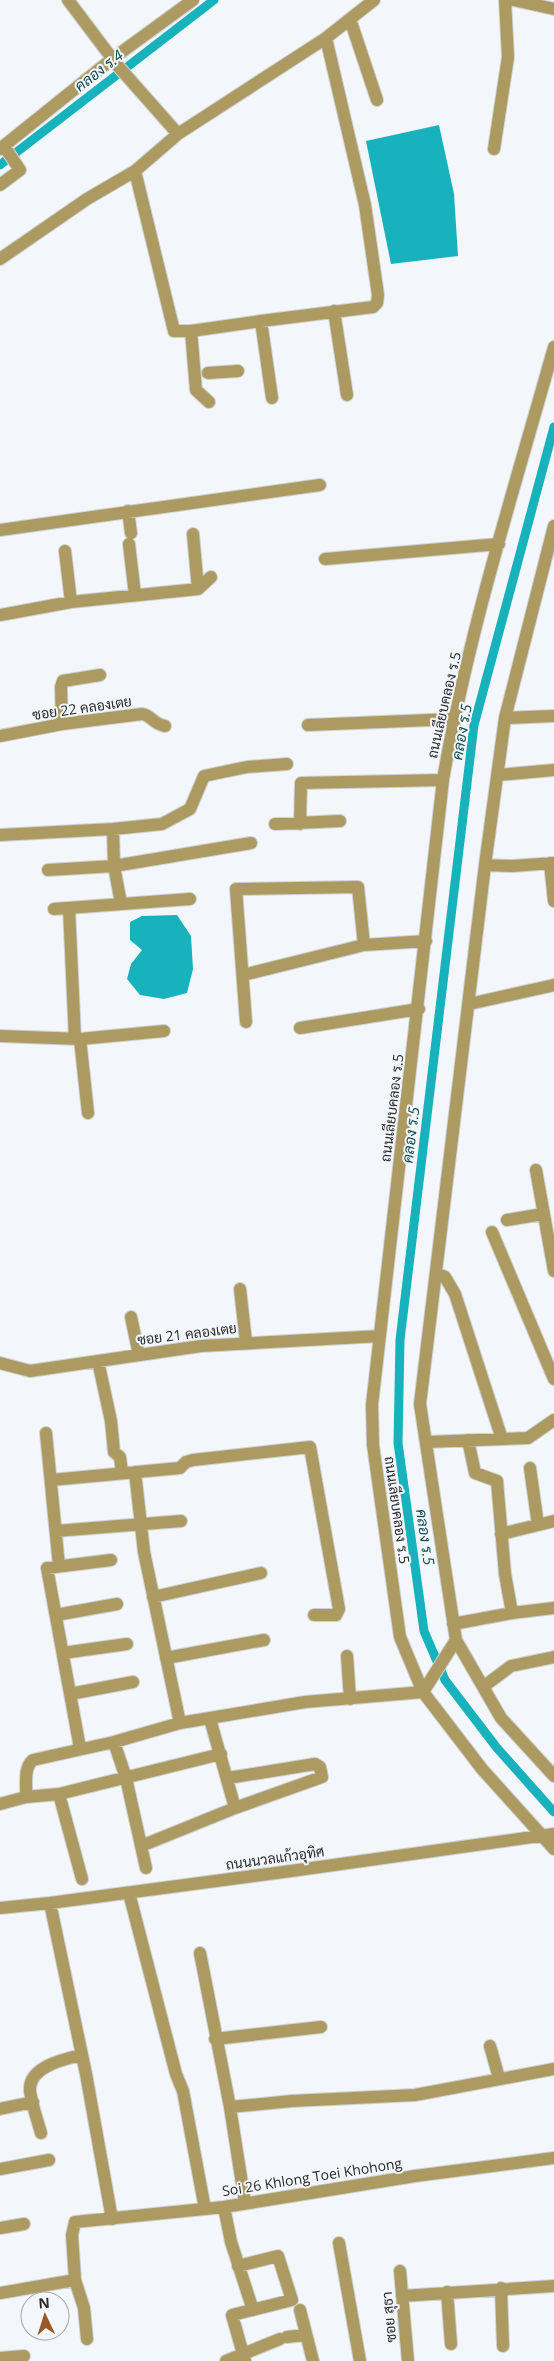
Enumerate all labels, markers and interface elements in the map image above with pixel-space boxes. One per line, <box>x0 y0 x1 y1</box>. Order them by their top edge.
water label: คลอง ร.4 <box>70 44 127 95</box>
street label: ถนนเลียบคลอง ร.5 <box>424 650 464 760</box>
street label: ซอย 22 คลองเตย <box>31 691 133 724</box>
water label: คลอง ร.5 <box>448 703 476 761</box>
street label: ถนนเลียบคลอง ร.5 <box>375 1053 408 1163</box>
water label: คลอง ร.5 <box>397 1105 423 1164</box>
street label: ซอย 21 คลองเตย <box>136 1318 238 1349</box>
street label: ถนนเลียบคลอง ร.5 <box>381 1455 414 1565</box>
water label: คลอง ร.5 <box>412 1507 440 1567</box>
street label: ถนนนวลแก้วอุทิศ <box>224 1841 326 1875</box>
street label: Soi 26 Khlong Toei Khohong <box>221 2153 404 2200</box>
north arrow <box>20 2291 70 2341</box>
street label: ซอย สุธา <box>377 2291 401 2343</box>
text: N <box>38 2293 50 2312</box>

